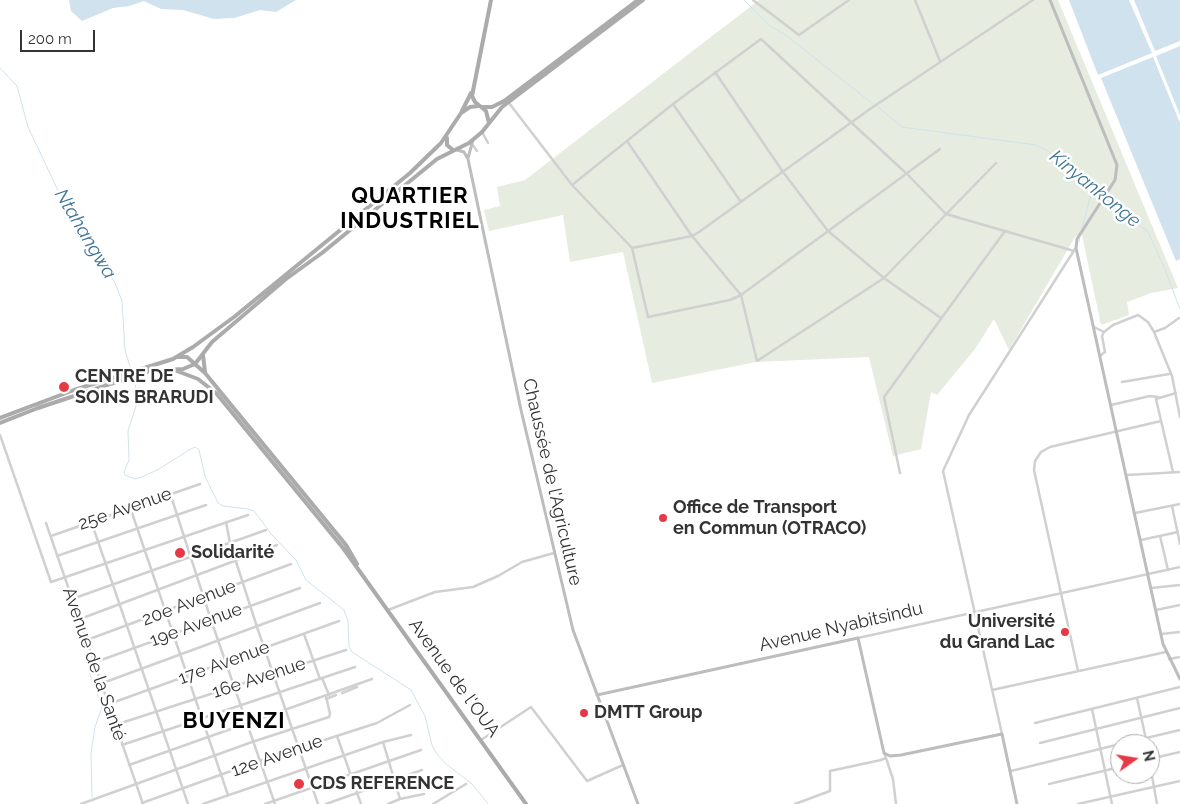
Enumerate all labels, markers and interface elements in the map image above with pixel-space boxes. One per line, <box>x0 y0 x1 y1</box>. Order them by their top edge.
scale bar <box>22 20 98 52</box>
text: 200 m <box>28 30 72 48</box>
water label: Kinyankonge <box>1045 145 1145 233</box>
district label: QUARTIER INDUSTRIEL <box>339 183 481 235</box>
water label: Ntahangwa <box>49 185 121 283</box>
place label: CENTRE DE SOINS BRARUDI <box>75 366 214 408</box>
street label: Chaussée de l'Agriculture <box>518 376 586 588</box>
marker: CENTRE DE SOINS BRARUDI <box>57 380 71 394</box>
street label: 25e Avenue <box>75 483 175 535</box>
place label: Office de Transport en Commun (OTRACO) <box>673 497 866 540</box>
marker: Office de Transport en Commun (OTRACO) <box>657 512 669 524</box>
place label: Solidarité <box>191 542 274 564</box>
marker: Solidarité <box>173 546 187 560</box>
street label: 20e Avenue <box>139 575 239 631</box>
street label: Avenue de la Santé <box>58 584 130 744</box>
street label: 19e Avenue <box>147 598 245 652</box>
street label: Avenue Nyabitsindu <box>757 598 925 656</box>
place label: Université du Grand Lac <box>940 611 1055 654</box>
street label: Avenue de l'OUA <box>404 615 504 741</box>
marker: Université du Grand Lac <box>1059 626 1071 638</box>
street label: 17e Avenue <box>175 637 273 689</box>
street label: 16e Avenue <box>210 653 308 703</box>
place label: DMTT Group <box>594 702 702 724</box>
marker: DMTT Group <box>578 707 590 719</box>
district label: BUYENZI <box>182 708 286 734</box>
street label: 12e Avenue <box>228 730 326 782</box>
north arrow <box>1110 734 1160 784</box>
text: N <box>1140 749 1158 763</box>
place label: CDS REFERENCE <box>310 773 454 795</box>
marker: CDS REFERENCE <box>292 777 306 791</box>

